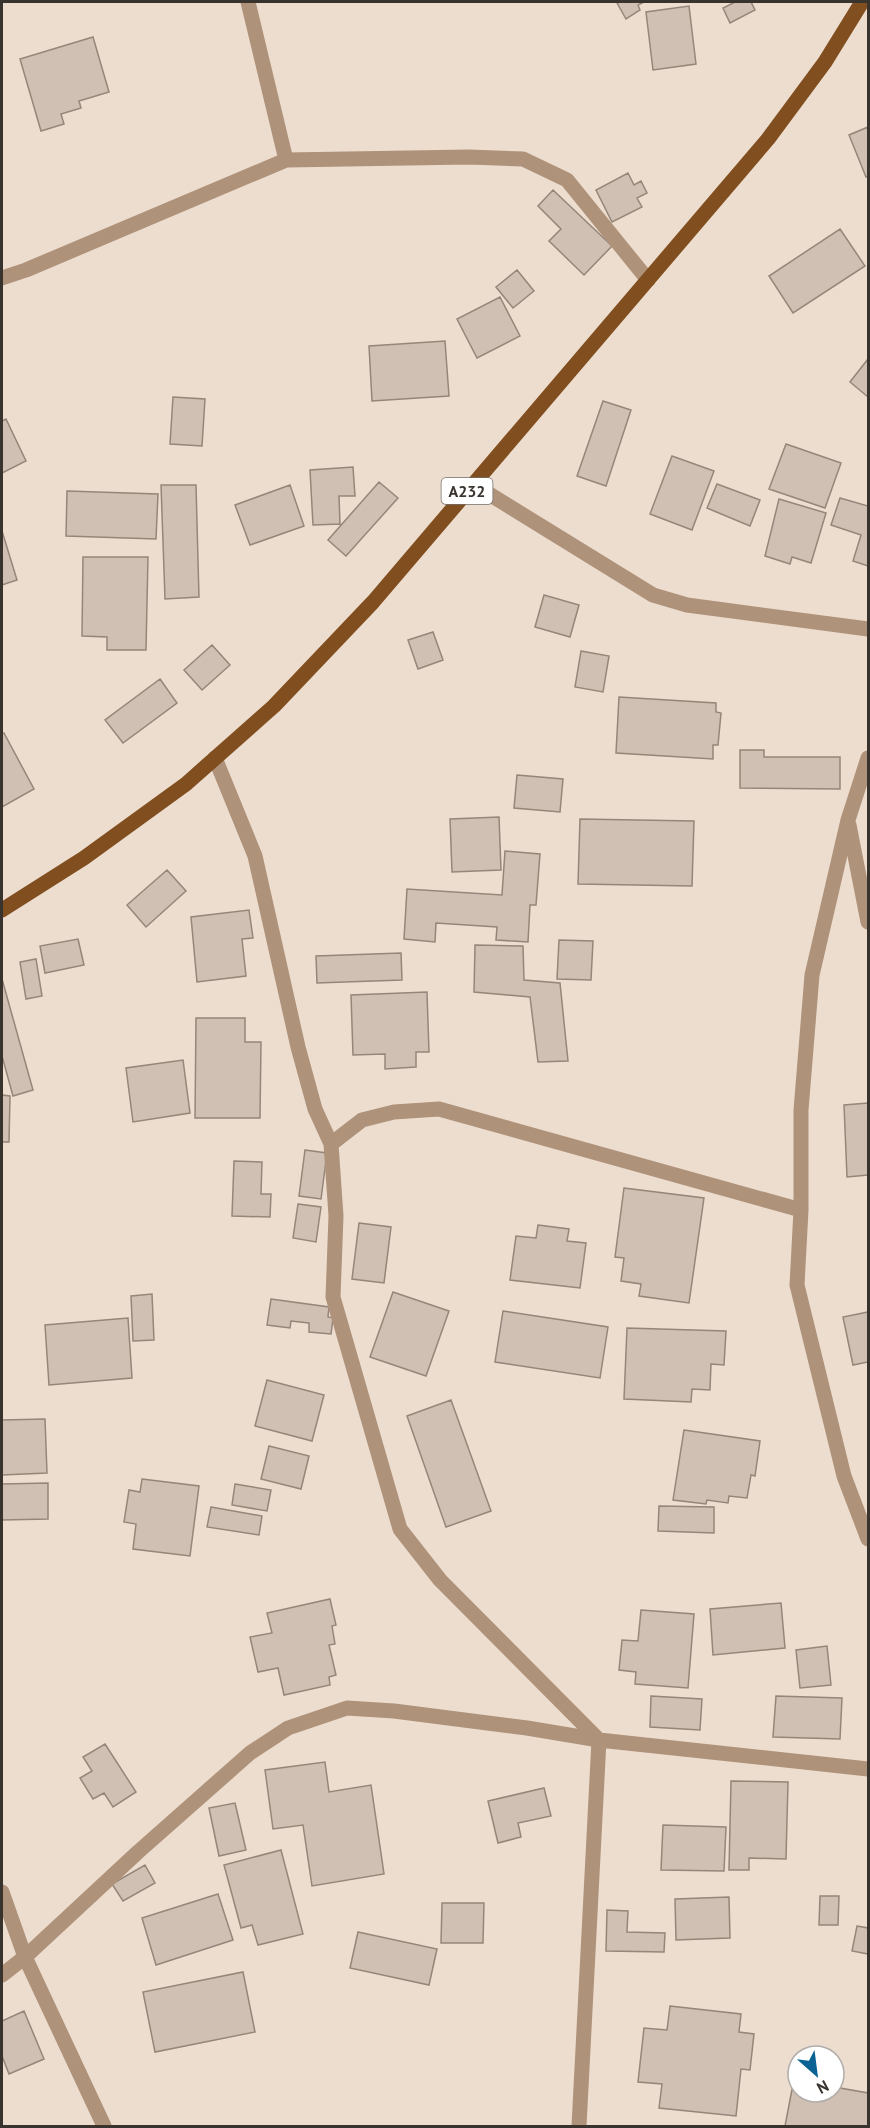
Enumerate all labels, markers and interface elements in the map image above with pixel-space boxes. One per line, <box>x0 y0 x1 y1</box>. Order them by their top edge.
road number: A232 <box>442 478 492 504</box>
north arrow <box>786 2044 846 2104</box>
text: N <box>814 2076 832 2099</box>

